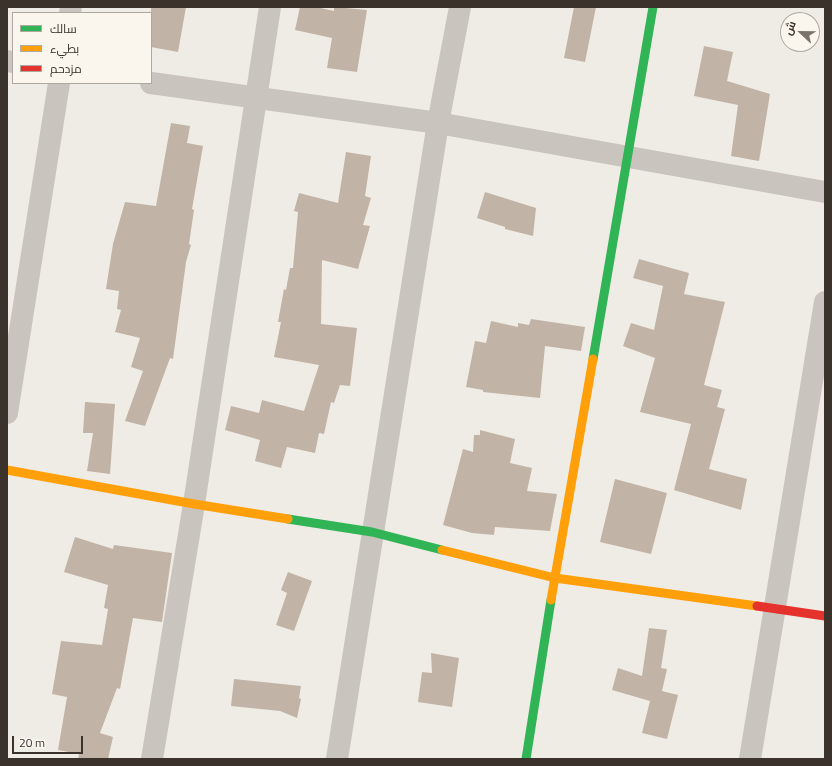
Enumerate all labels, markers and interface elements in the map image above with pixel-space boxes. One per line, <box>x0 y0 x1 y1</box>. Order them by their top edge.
legend <box>12 12 152 84</box>
north arrow <box>780 12 820 52</box>
text: ش <box>780 18 800 37</box>
text: سالك <box>50 19 77 38</box>
text: بطيء <box>50 39 79 58</box>
text: مزدحم <box>50 59 82 78</box>
scale bar <box>14 728 85 754</box>
text: 20 m <box>19 733 45 752</box>

